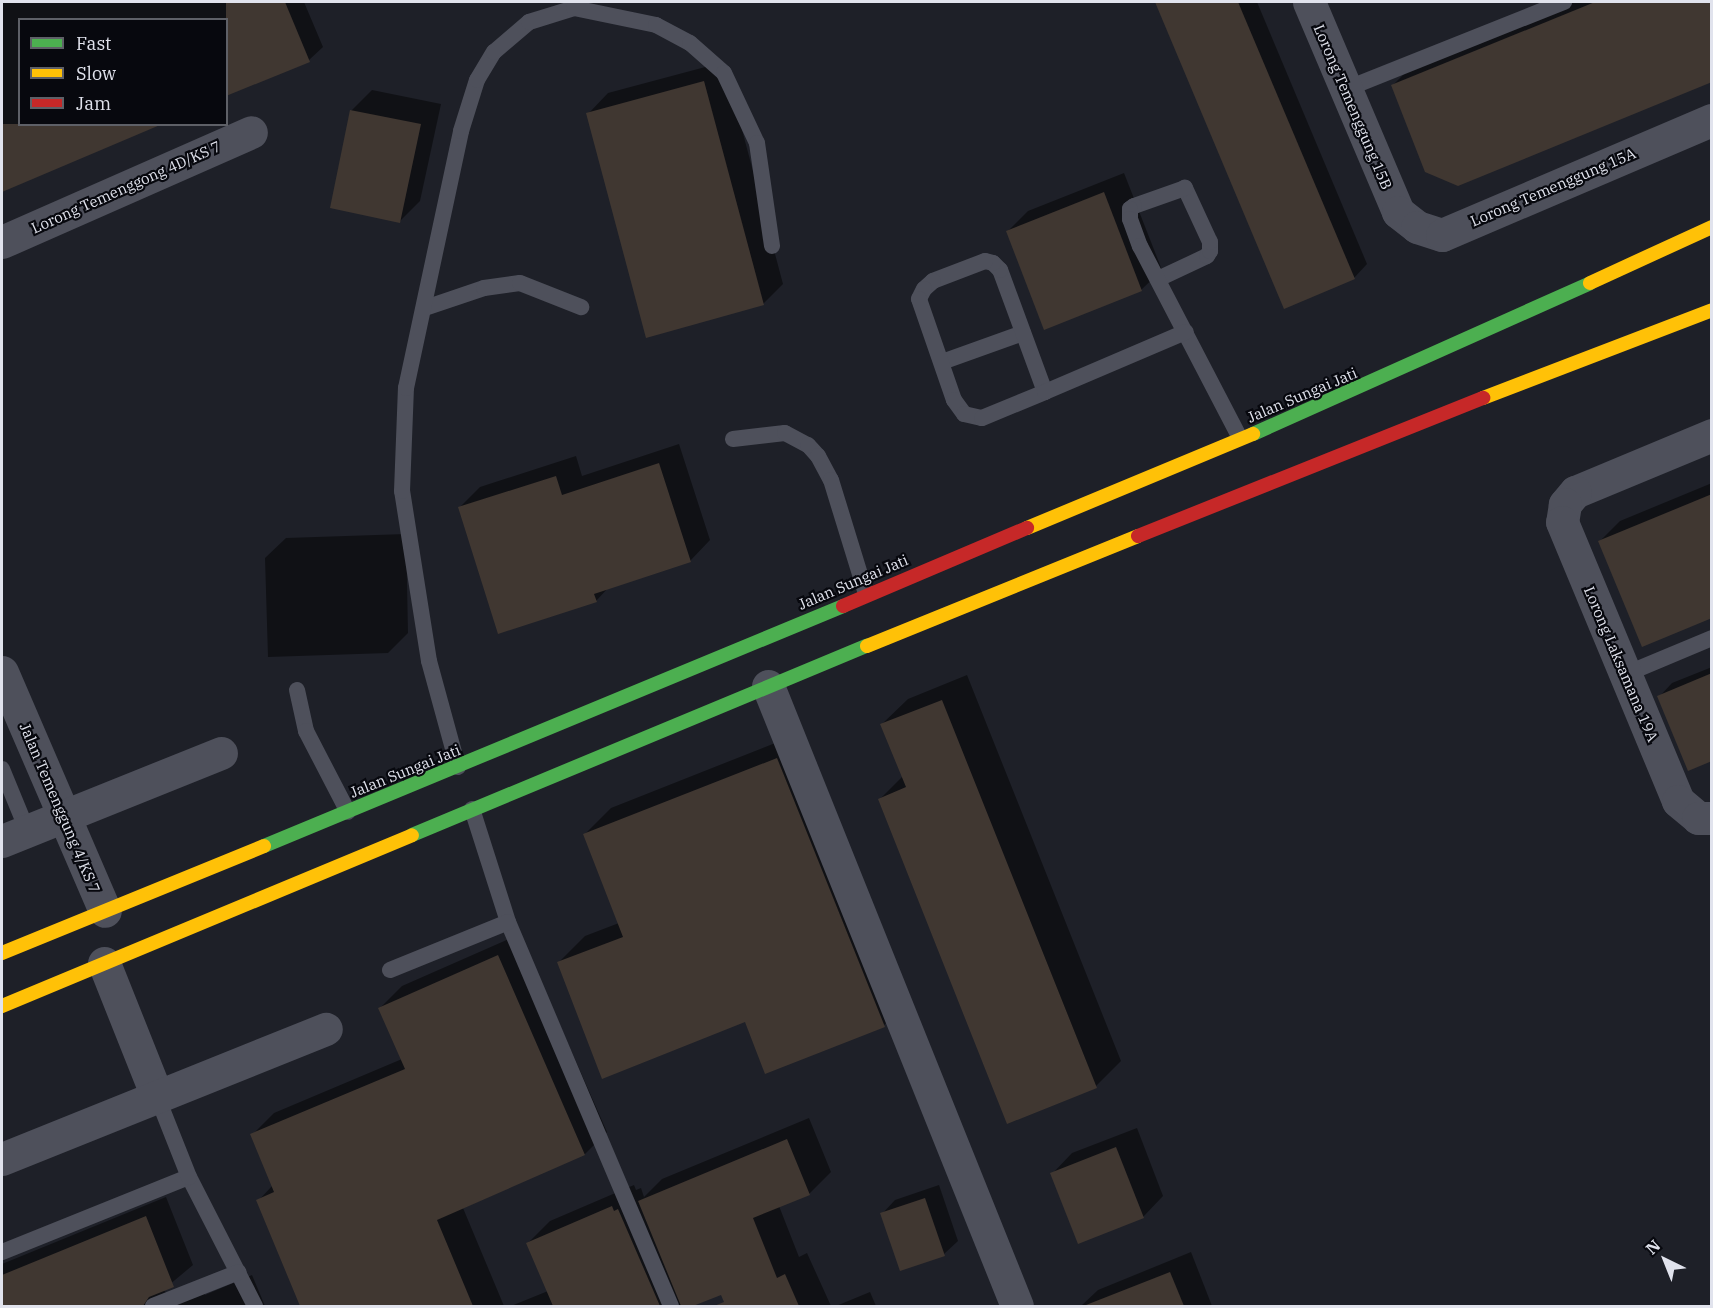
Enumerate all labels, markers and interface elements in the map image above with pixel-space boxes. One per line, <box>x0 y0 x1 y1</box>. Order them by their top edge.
legend <box>18 18 228 126</box>
street label: Lorong Temenggung 15B <box>1310 22 1396 192</box>
text: Fast <box>76 32 111 55</box>
text: Slow <box>76 62 116 85</box>
text: Jam <box>76 92 111 115</box>
street label: Lorong Temenggong 4D/KS 7 <box>28 137 224 237</box>
street label: Lorong Temenggung 15A <box>1468 144 1638 230</box>
street label: Jalan Sungai Jati <box>1244 364 1360 426</box>
street label: Jalan Sungai Jati <box>795 551 911 613</box>
street label: Lorong Laksamana 19A <box>1580 584 1662 744</box>
street label: Jalan Temenggung 4/KS 7 <box>16 720 104 896</box>
street label: Jalan Sungai Jati <box>347 741 463 801</box>
north arrow <box>1635 1230 1695 1290</box>
text: N <box>1641 1235 1664 1258</box>

